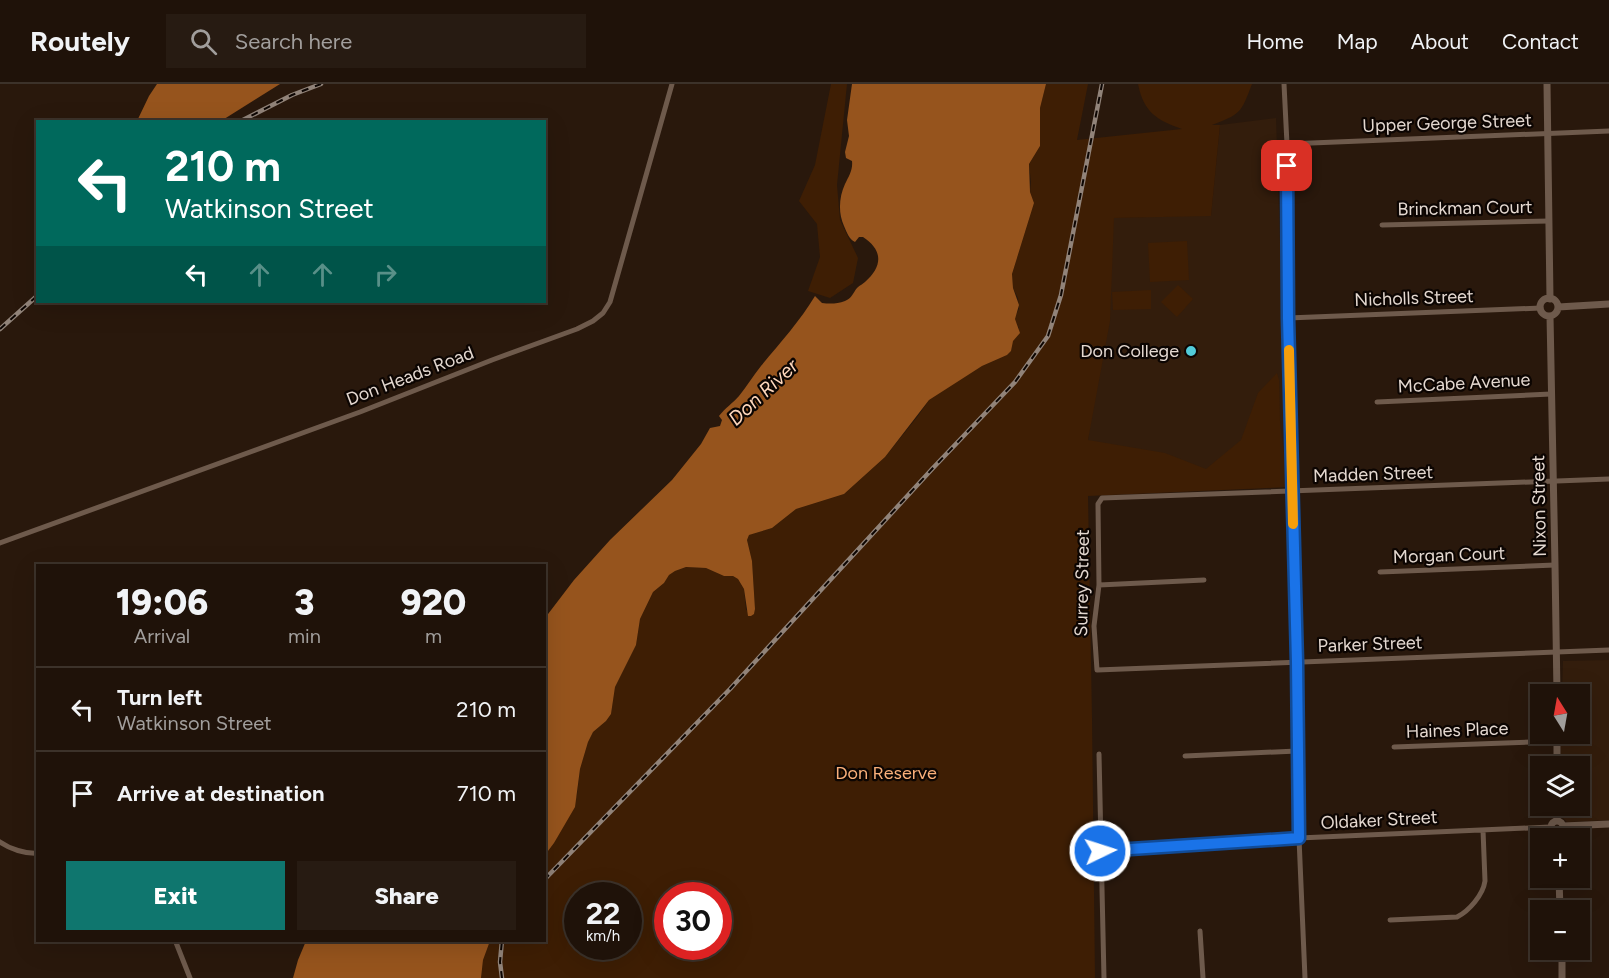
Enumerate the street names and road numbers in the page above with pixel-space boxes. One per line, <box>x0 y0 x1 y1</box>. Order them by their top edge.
street label: Upper George Street <box>1362 109 1532 137</box>
street label: Brinckman Court <box>1397 196 1533 220</box>
street label: Nicholls Street <box>1354 285 1474 311</box>
street label: Don Heads Road <box>343 342 477 410</box>
street label: McCabe Avenue <box>1397 369 1531 397</box>
street label: Nixon Street <box>1527 455 1551 557</box>
street label: Madden Street <box>1313 461 1434 487</box>
street label: Surrey Street <box>1070 529 1094 637</box>
street label: Morgan Court <box>1392 542 1506 568</box>
street label: Parker Street <box>1317 631 1423 657</box>
street label: Haines Place <box>1405 717 1509 743</box>
street label: Oldaker Street <box>1320 806 1438 834</box>

